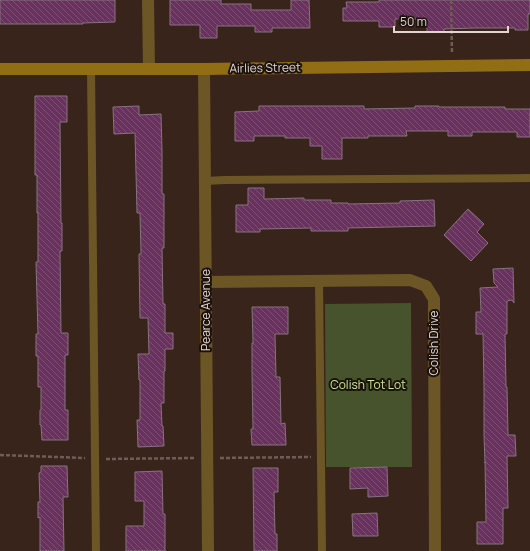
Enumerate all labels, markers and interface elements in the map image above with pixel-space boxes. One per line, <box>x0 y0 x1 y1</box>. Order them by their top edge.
scale bar <box>394 8 508 34</box>
text: 50 m <box>400 13 427 30</box>
street label: Airlies Street <box>229 58 301 77</box>
street label: Pearce Avenue <box>197 269 214 351</box>
street label: Colish Drive <box>425 310 442 376</box>
park label: Colish Tot Lot <box>330 376 406 393</box>

